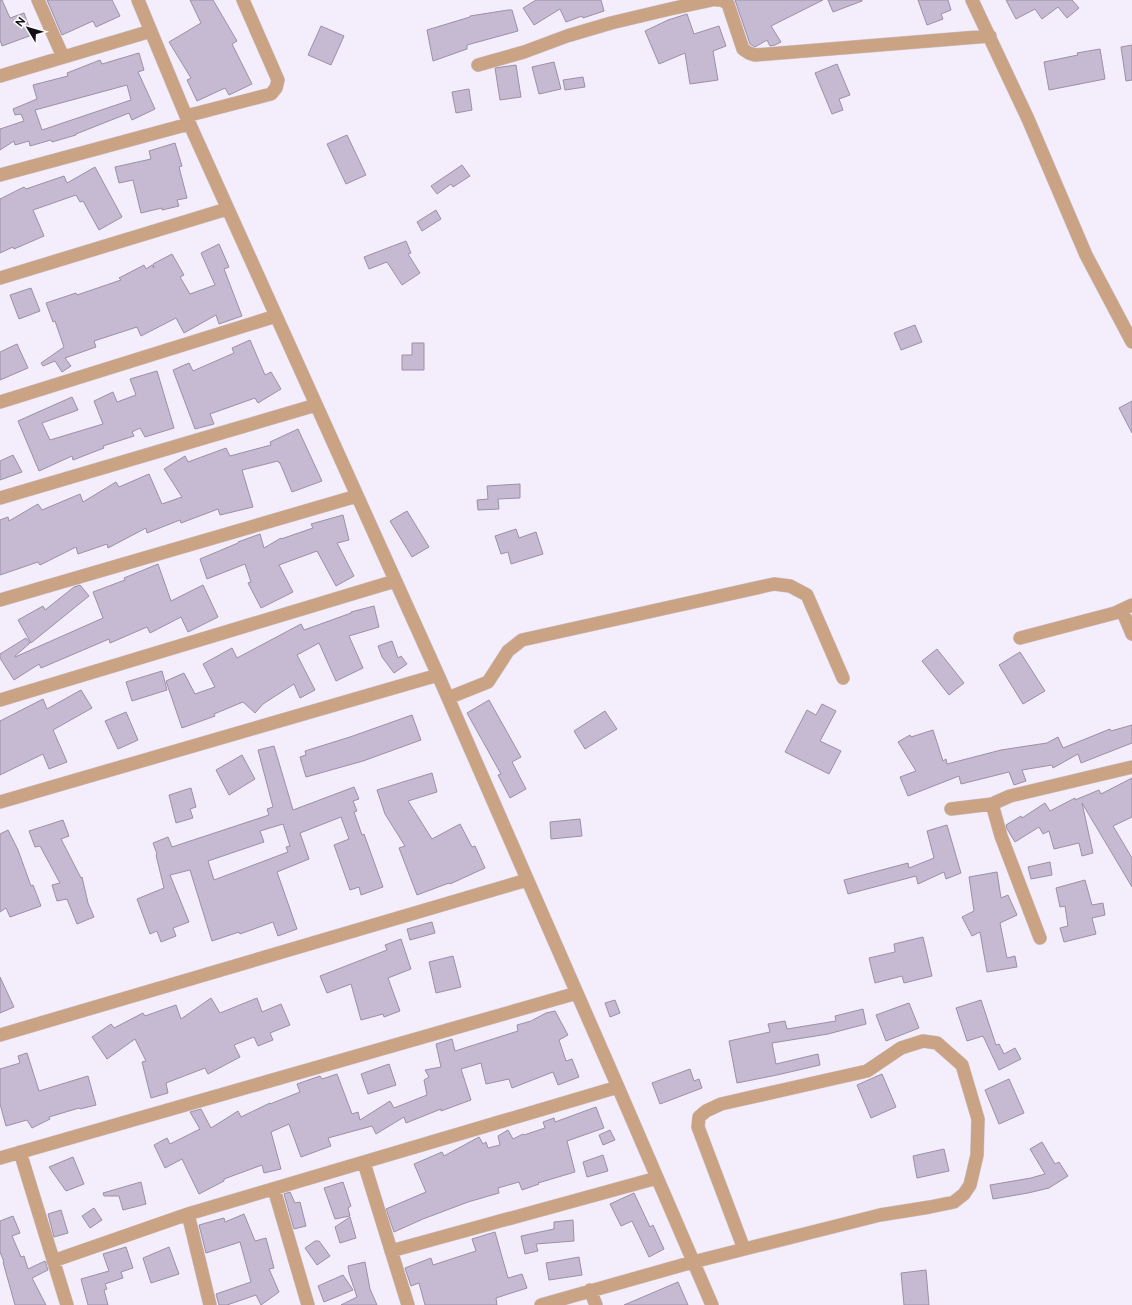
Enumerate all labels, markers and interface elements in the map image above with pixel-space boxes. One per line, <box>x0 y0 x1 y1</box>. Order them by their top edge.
north arrow <box>8 8 48 48</box>
text: N <box>13 15 28 29</box>

